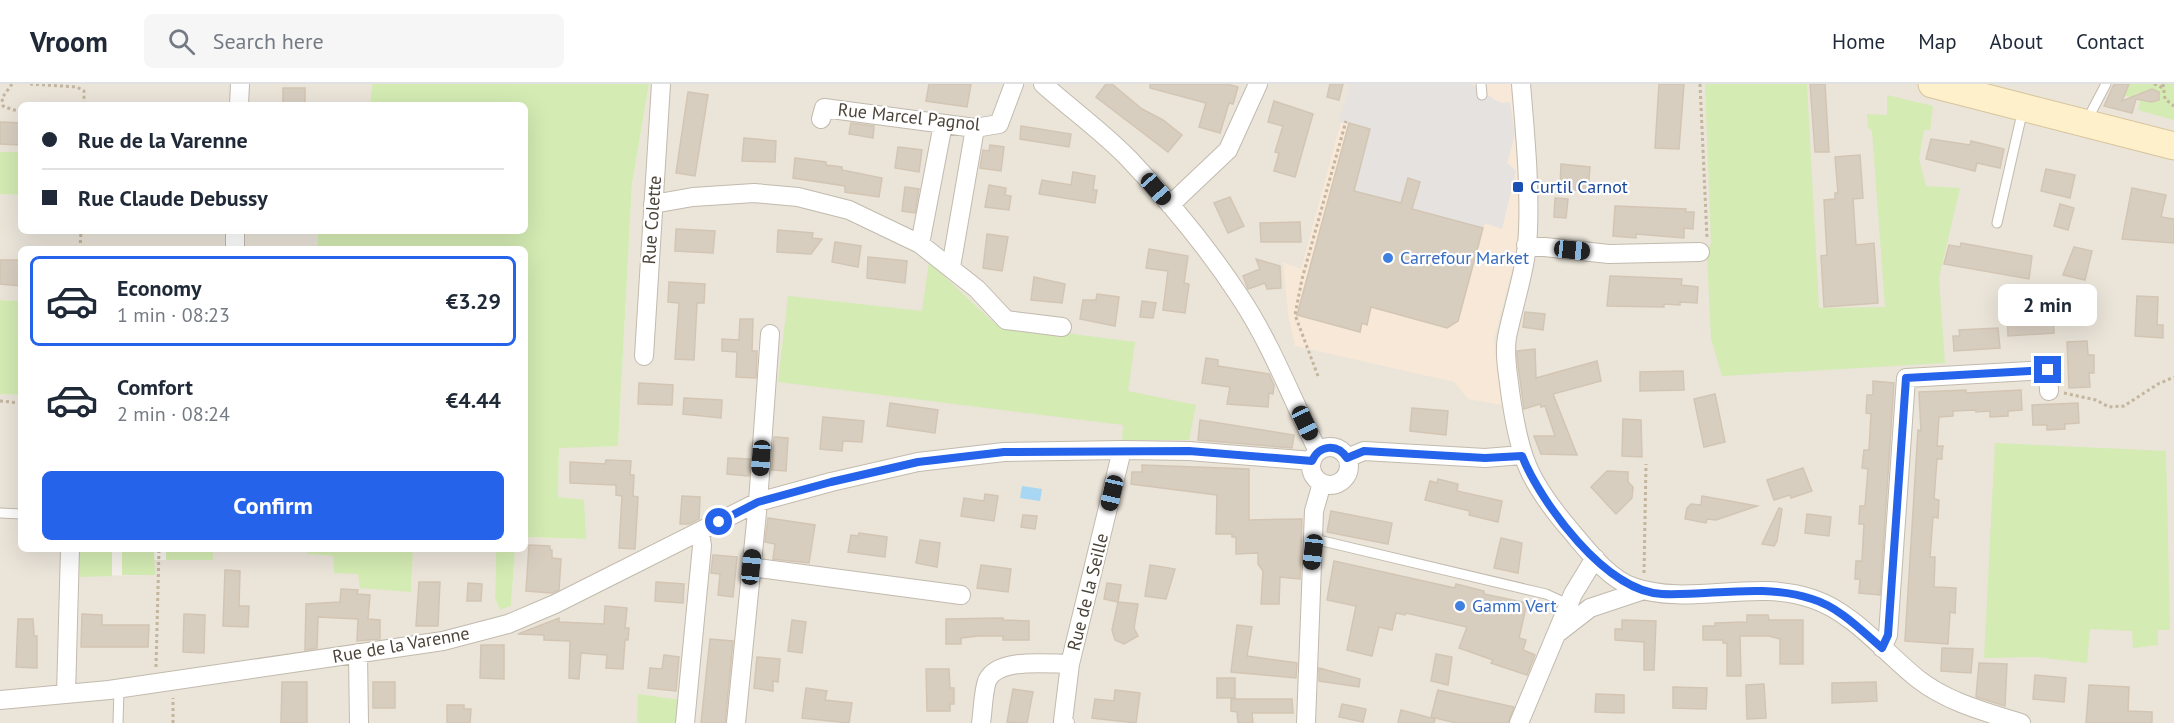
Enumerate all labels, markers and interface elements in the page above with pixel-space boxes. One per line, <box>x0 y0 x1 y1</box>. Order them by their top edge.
search box <box>144 14 564 68</box>
text: Vroom <box>30 23 108 60</box>
icon: search <box>165 25 198 58</box>
text: Search here <box>213 27 324 55</box>
text: Home <box>1832 28 1885 55</box>
text: Map <box>1918 28 1957 55</box>
text: About <box>1990 28 2043 55</box>
text: Contact <box>2076 28 2144 55</box>
street label: Rue Marcel Pagnol <box>837 98 982 135</box>
text: Rue de la Varenne <box>78 126 248 154</box>
car <box>1137 170 1175 208</box>
street label: Rue Colette <box>637 175 666 265</box>
place label: Curtil Carnot <box>1530 175 1628 198</box>
marker: Curtil Carnot <box>1511 180 1525 194</box>
text: Rue Claude Debussy <box>78 184 268 212</box>
car <box>1553 239 1591 261</box>
place label: Carrefour Market <box>1400 246 1529 269</box>
marker: Carrefour Market <box>1381 251 1395 265</box>
icon: car <box>45 274 99 328</box>
text: Economy <box>117 274 201 302</box>
callout: 2 min <box>1998 283 2098 325</box>
text: €3.29 <box>446 287 501 315</box>
text: 2 min <box>2023 292 2072 318</box>
text: 1 min · 08:23 <box>117 302 230 328</box>
route end <box>2034 356 2061 383</box>
icon: car <box>45 373 99 427</box>
text: Comfort <box>117 373 193 401</box>
text: €4.44 <box>446 386 501 414</box>
text: 2 min · 08:24 <box>117 401 230 427</box>
car <box>1289 403 1321 443</box>
car <box>751 439 771 477</box>
button: Confirm <box>42 471 504 540</box>
car <box>1099 473 1125 513</box>
route start <box>705 508 732 535</box>
street label: Rue de la Seille <box>1062 531 1113 653</box>
car <box>1302 533 1324 571</box>
car <box>740 548 762 586</box>
place label: Gamm Vert <box>1472 594 1557 617</box>
marker: Gamm Vert <box>1453 599 1467 613</box>
street label: Rue de la Varenne <box>331 621 471 668</box>

